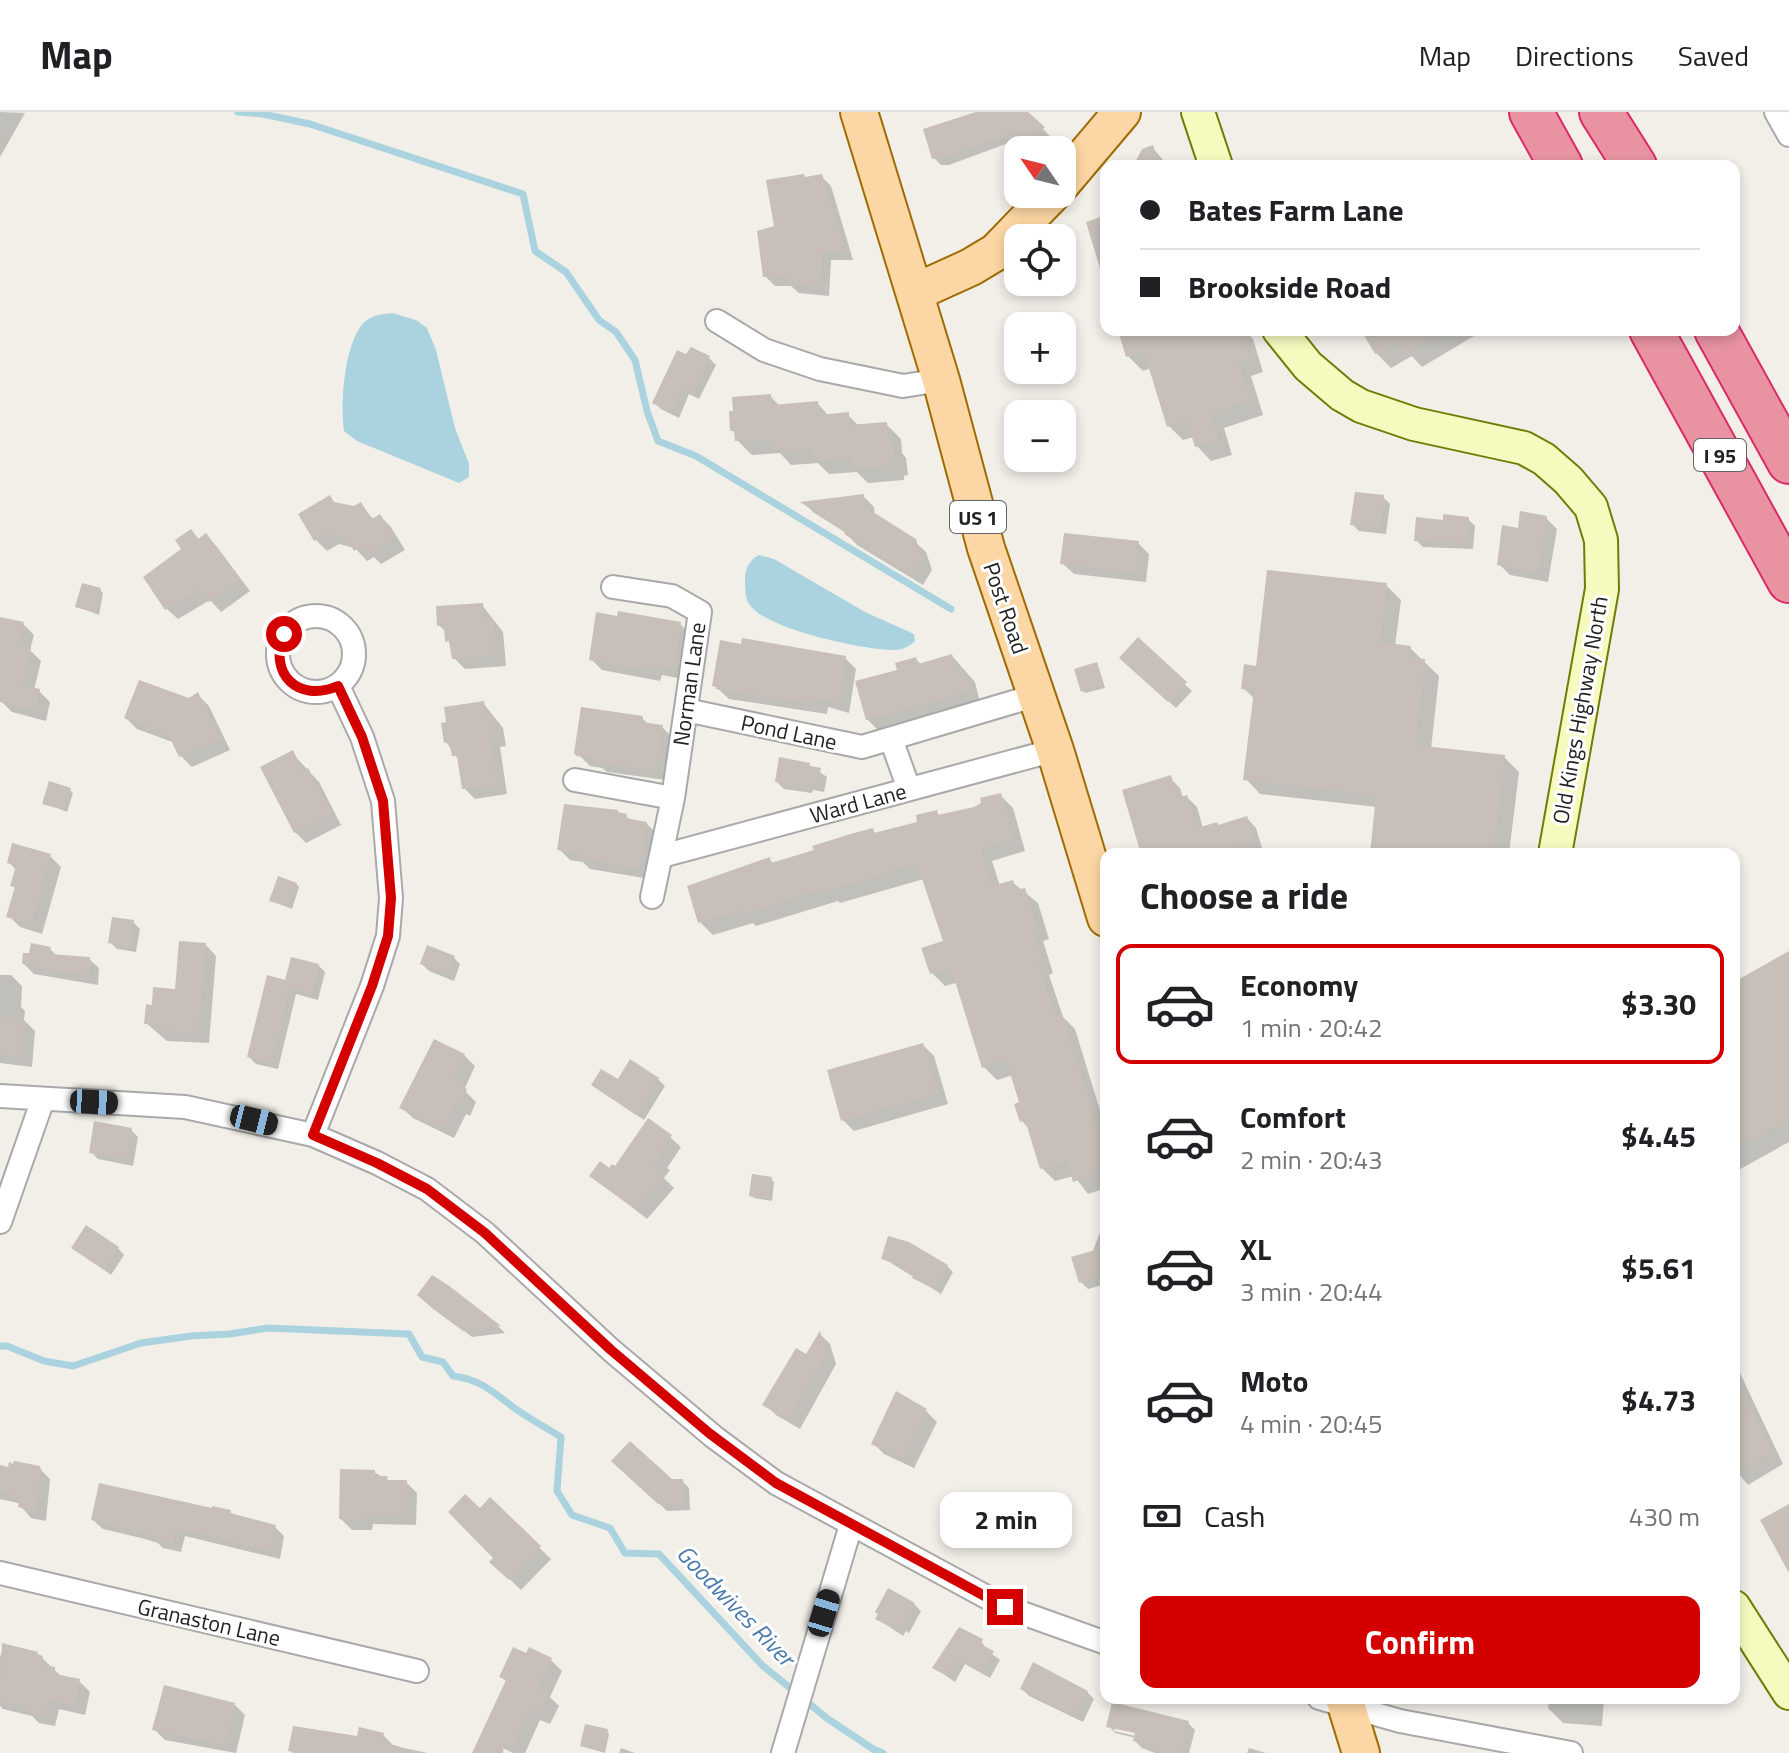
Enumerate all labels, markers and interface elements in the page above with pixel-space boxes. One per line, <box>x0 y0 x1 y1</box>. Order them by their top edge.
text: Map <box>40 26 113 84</box>
text: Map <box>1419 34 1471 77</box>
text: Directions <box>1515 34 1634 77</box>
text: Saved <box>1678 34 1749 77</box>
north arrow <box>1004 136 1076 208</box>
map controls <box>1004 136 1076 472</box>
text: Bates Farm Lane <box>1188 187 1404 233</box>
button: locate <box>1004 224 1076 296</box>
text: Brookside Road <box>1188 264 1391 310</box>
button: + <box>1004 312 1076 384</box>
button: − <box>1004 400 1076 472</box>
road number: I 95 <box>1694 439 1746 471</box>
road number: US 1 <box>950 501 1006 533</box>
street label: Post Road <box>974 558 1038 658</box>
street label: Old Kings Highway North <box>1543 593 1617 827</box>
route start <box>266 616 302 652</box>
street label: Norman Lane <box>663 620 715 748</box>
street label: Pond Lane <box>738 705 840 759</box>
street label: Ward Lane <box>806 774 910 832</box>
text: Choose a ride <box>1140 868 1348 923</box>
text: Economy <box>1240 962 1358 1008</box>
icon: car <box>1144 968 1216 1040</box>
text: $3.30 <box>1621 981 1696 1027</box>
text: 1 min · 20:42 <box>1240 1008 1383 1047</box>
car <box>69 1089 119 1115</box>
text: Comfort <box>1240 1094 1346 1140</box>
icon: car <box>1144 1100 1216 1172</box>
car <box>228 1103 280 1137</box>
text: $4.45 <box>1621 1113 1696 1159</box>
text: 2 min · 20:43 <box>1240 1140 1383 1179</box>
text: XL <box>1240 1226 1271 1272</box>
icon: car <box>1144 1232 1216 1304</box>
text: $5.61 <box>1621 1245 1696 1291</box>
text: 3 min · 20:44 <box>1240 1272 1383 1311</box>
text: Moto <box>1240 1358 1308 1404</box>
icon: car <box>1144 1364 1216 1436</box>
text: $4.73 <box>1621 1377 1696 1423</box>
text: 4 min · 20:45 <box>1240 1404 1383 1443</box>
callout: 2 min <box>939 1491 1071 1547</box>
text: Cash <box>1204 1493 1265 1539</box>
icon: cash <box>1140 1494 1184 1538</box>
text: 430 m <box>1629 1497 1700 1536</box>
text: 2 min <box>974 1500 1038 1539</box>
water label: Goodwives River <box>669 1536 806 1676</box>
car <box>806 1587 842 1639</box>
street label: Granaston Lane <box>134 1589 284 1655</box>
route end <box>987 1589 1023 1625</box>
button: Confirm <box>1140 1596 1700 1688</box>

